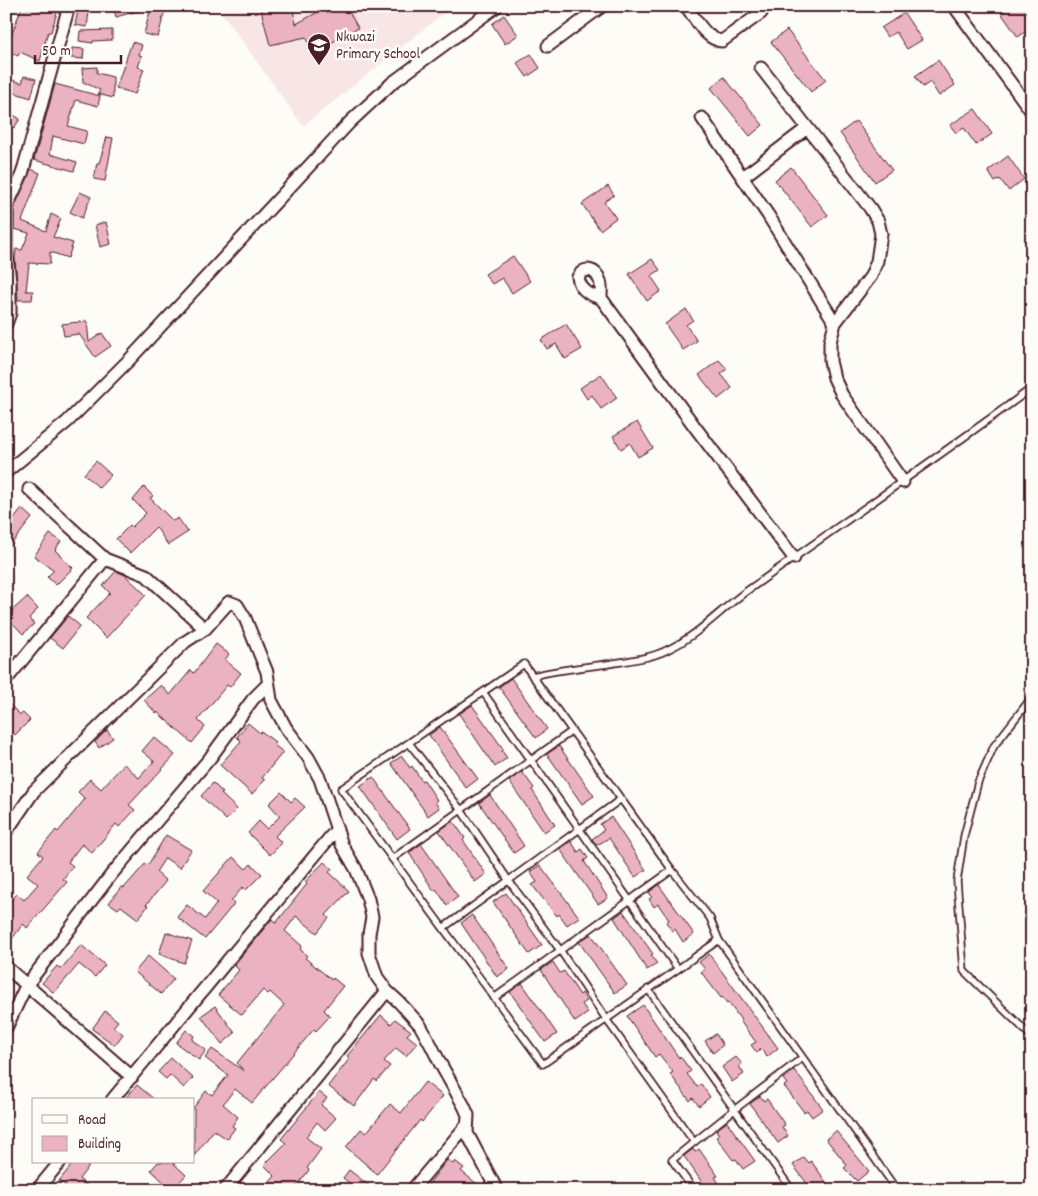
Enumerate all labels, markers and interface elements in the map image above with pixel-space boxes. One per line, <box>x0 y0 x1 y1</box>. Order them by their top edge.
place label: Nkwazi Primary School <box>336 27 420 66</box>
scale bar <box>35 32 121 64</box>
school or university icon: Nkwazi Primary School <box>306 32 332 66</box>
text: 50 m <box>42 41 71 63</box>
legend <box>32 1098 195 1164</box>
text: Road <box>78 1110 106 1132</box>
text: Building <box>78 1134 121 1156</box>

